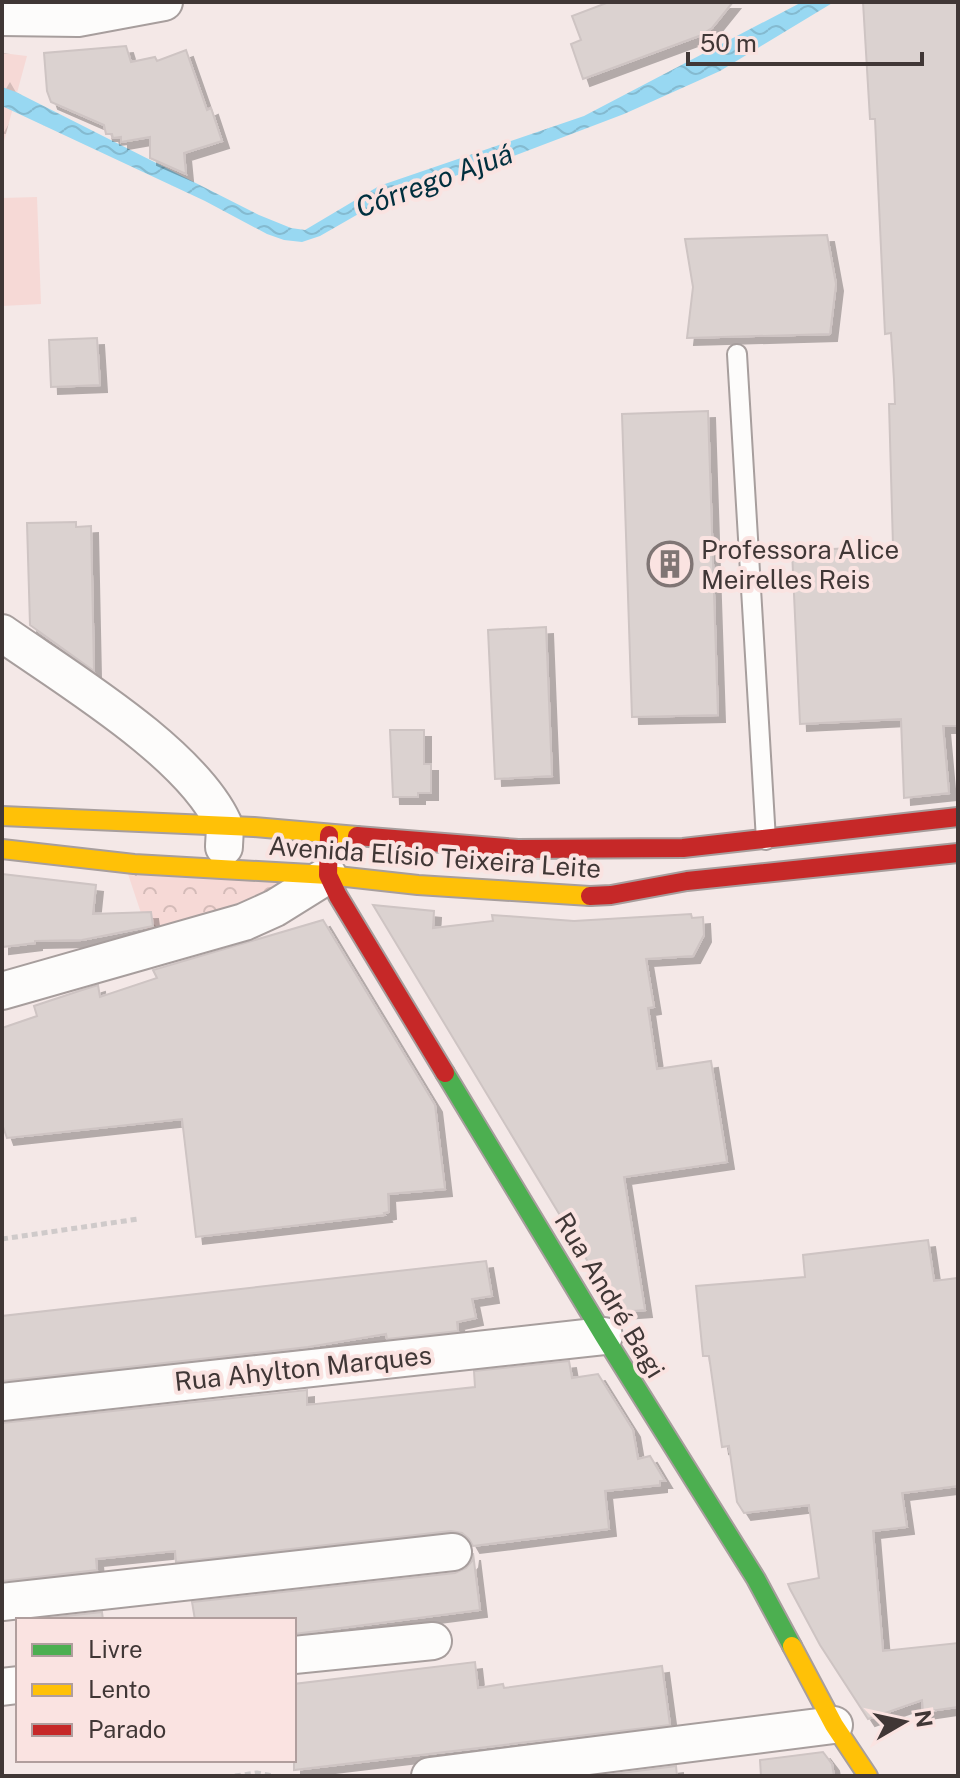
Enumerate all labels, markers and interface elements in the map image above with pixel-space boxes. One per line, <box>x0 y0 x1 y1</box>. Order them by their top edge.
scale bar <box>688 16 922 66</box>
text: 50 m <box>700 29 757 57</box>
water label: Córrego Ajuá <box>351 136 517 224</box>
place label: Professora Alice Meirelles Reis <box>701 534 899 595</box>
building icon: Professora Alice Meirelles Reis <box>646 540 694 588</box>
street label: Avenida Elísio Teixeira Leite <box>268 830 602 884</box>
street label: Rua André Bagi <box>548 1207 672 1383</box>
street label: Rua Ahylton Marques <box>173 1339 433 1397</box>
legend <box>16 1618 296 1762</box>
text: Livre <box>88 1635 143 1663</box>
text: Lento <box>88 1675 151 1703</box>
north arrow <box>864 1682 944 1762</box>
text: N <box>910 1708 938 1729</box>
text: Parado <box>88 1715 166 1743</box>

